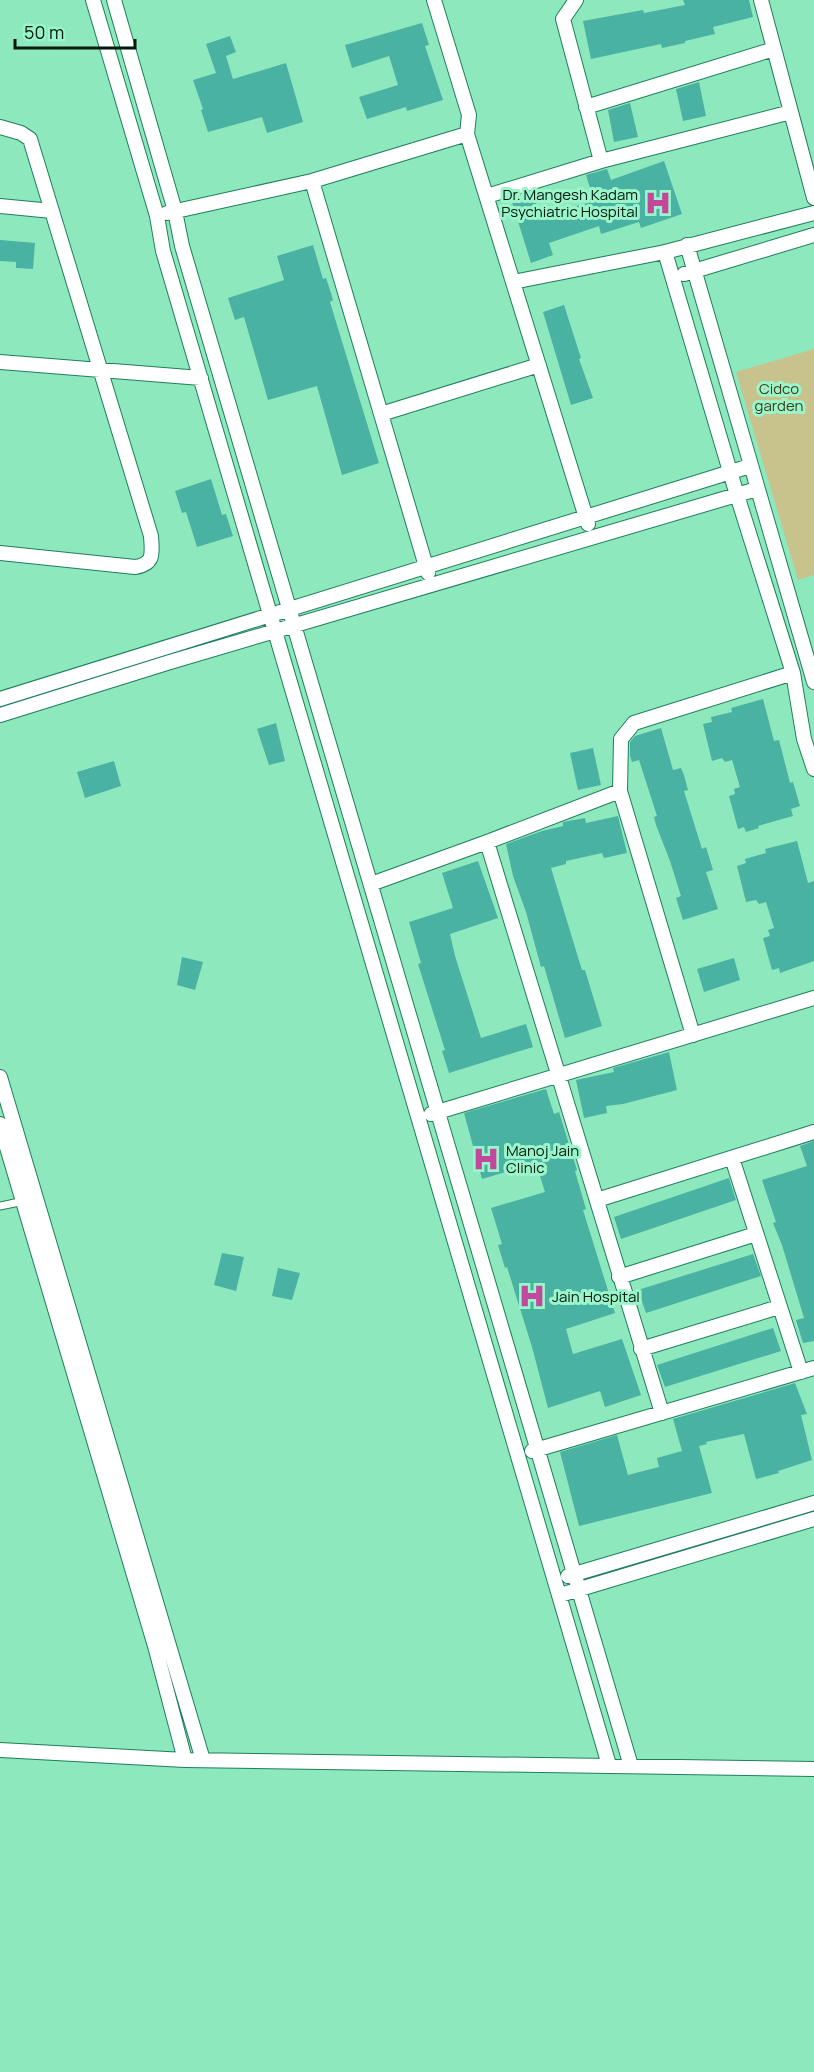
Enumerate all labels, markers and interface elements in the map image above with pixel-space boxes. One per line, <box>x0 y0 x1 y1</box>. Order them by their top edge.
scale bar <box>15 12 135 50</box>
text: 50 m <box>24 20 64 44</box>
place label: Dr. Mangesh Kadam Psychiatric Hospital <box>501 184 638 222</box>
hospital icon: Dr. Mangesh Kadam Psychiatric Hospital <box>643 188 673 218</box>
park label: Cidco garden <box>755 378 803 416</box>
place label: Manoj Jain Clinic <box>506 1140 579 1178</box>
hospital icon: Manoj Jain Clinic <box>471 1144 501 1174</box>
hospital icon: Jain Hospital <box>517 1281 547 1311</box>
place label: Jain Hospital <box>552 1286 640 1307</box>

